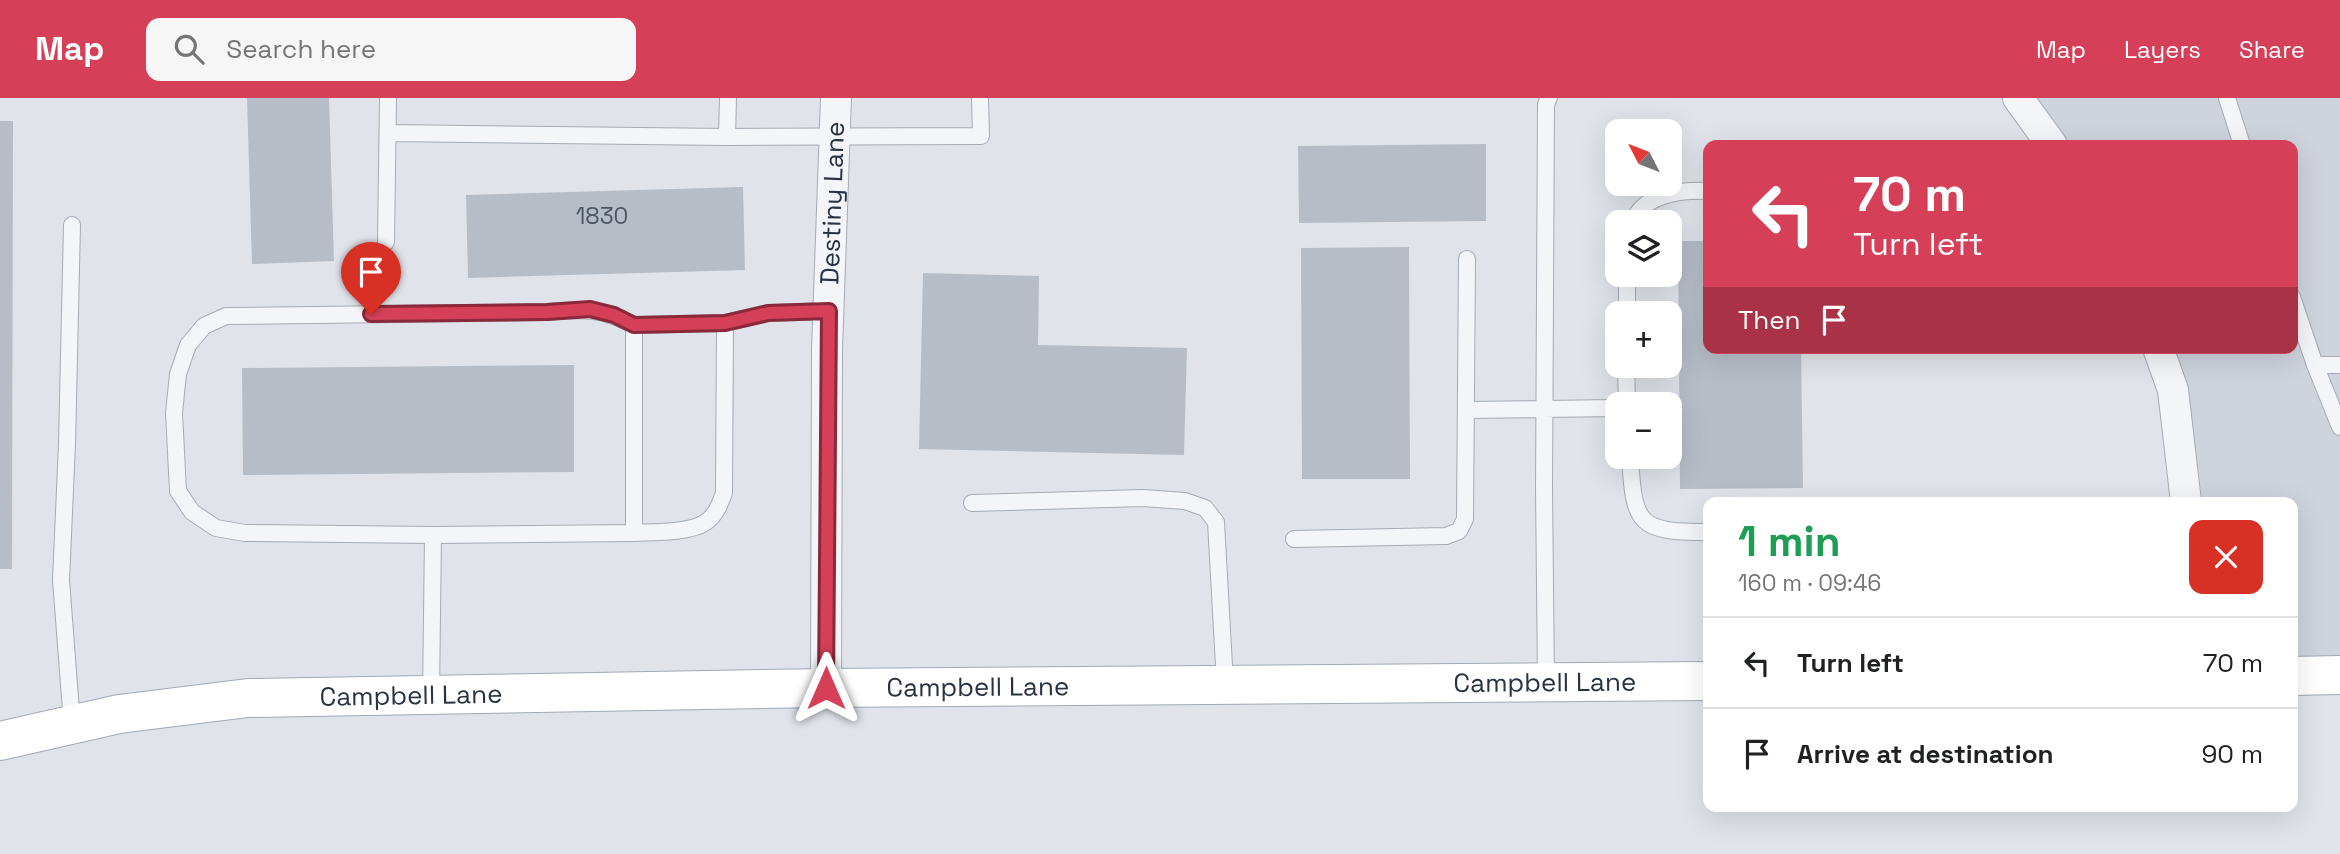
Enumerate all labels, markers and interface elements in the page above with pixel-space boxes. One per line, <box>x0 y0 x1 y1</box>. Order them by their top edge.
search box <box>146 18 636 81</box>
text: Map <box>35 28 104 70</box>
icon: search <box>170 30 208 68</box>
text: Search here <box>226 32 376 66</box>
text: Map <box>2036 34 2086 65</box>
text: Layers <box>2124 34 2201 65</box>
text: Share <box>2239 34 2305 65</box>
north arrow <box>1605 119 1682 196</box>
map controls <box>1605 119 1682 469</box>
street label: Destiny Lane <box>812 121 852 285</box>
text: 70 m <box>1853 163 1966 225</box>
icon: left <box>1738 168 1829 259</box>
house number: 1830 <box>576 201 628 231</box>
button: layers <box>1605 210 1682 287</box>
text: Turn left <box>1853 224 1983 264</box>
pin <box>341 242 401 314</box>
icon: arrive <box>352 253 390 291</box>
button: + <box>1605 301 1682 378</box>
icon: arrive <box>1815 301 1853 339</box>
text: Then <box>1738 303 1801 337</box>
button: − <box>1605 392 1682 469</box>
text: 1 min <box>1738 515 1841 568</box>
button: close <box>2189 520 2263 594</box>
text: 160 m · 09:46 <box>1738 568 1881 598</box>
icon: left <box>1738 644 1776 682</box>
text: Turn left <box>1797 646 1904 680</box>
text: 70 m <box>2203 646 2263 680</box>
position arrow <box>789 651 863 725</box>
street label: Campbell Lane <box>1453 665 1636 700</box>
street label: Campbell Lane <box>886 669 1069 705</box>
street label: Campbell Lane <box>319 677 503 714</box>
icon: arrive <box>1738 735 1776 773</box>
text: Arrive at destination <box>1797 737 2054 771</box>
text: 90 m <box>2201 737 2263 771</box>

